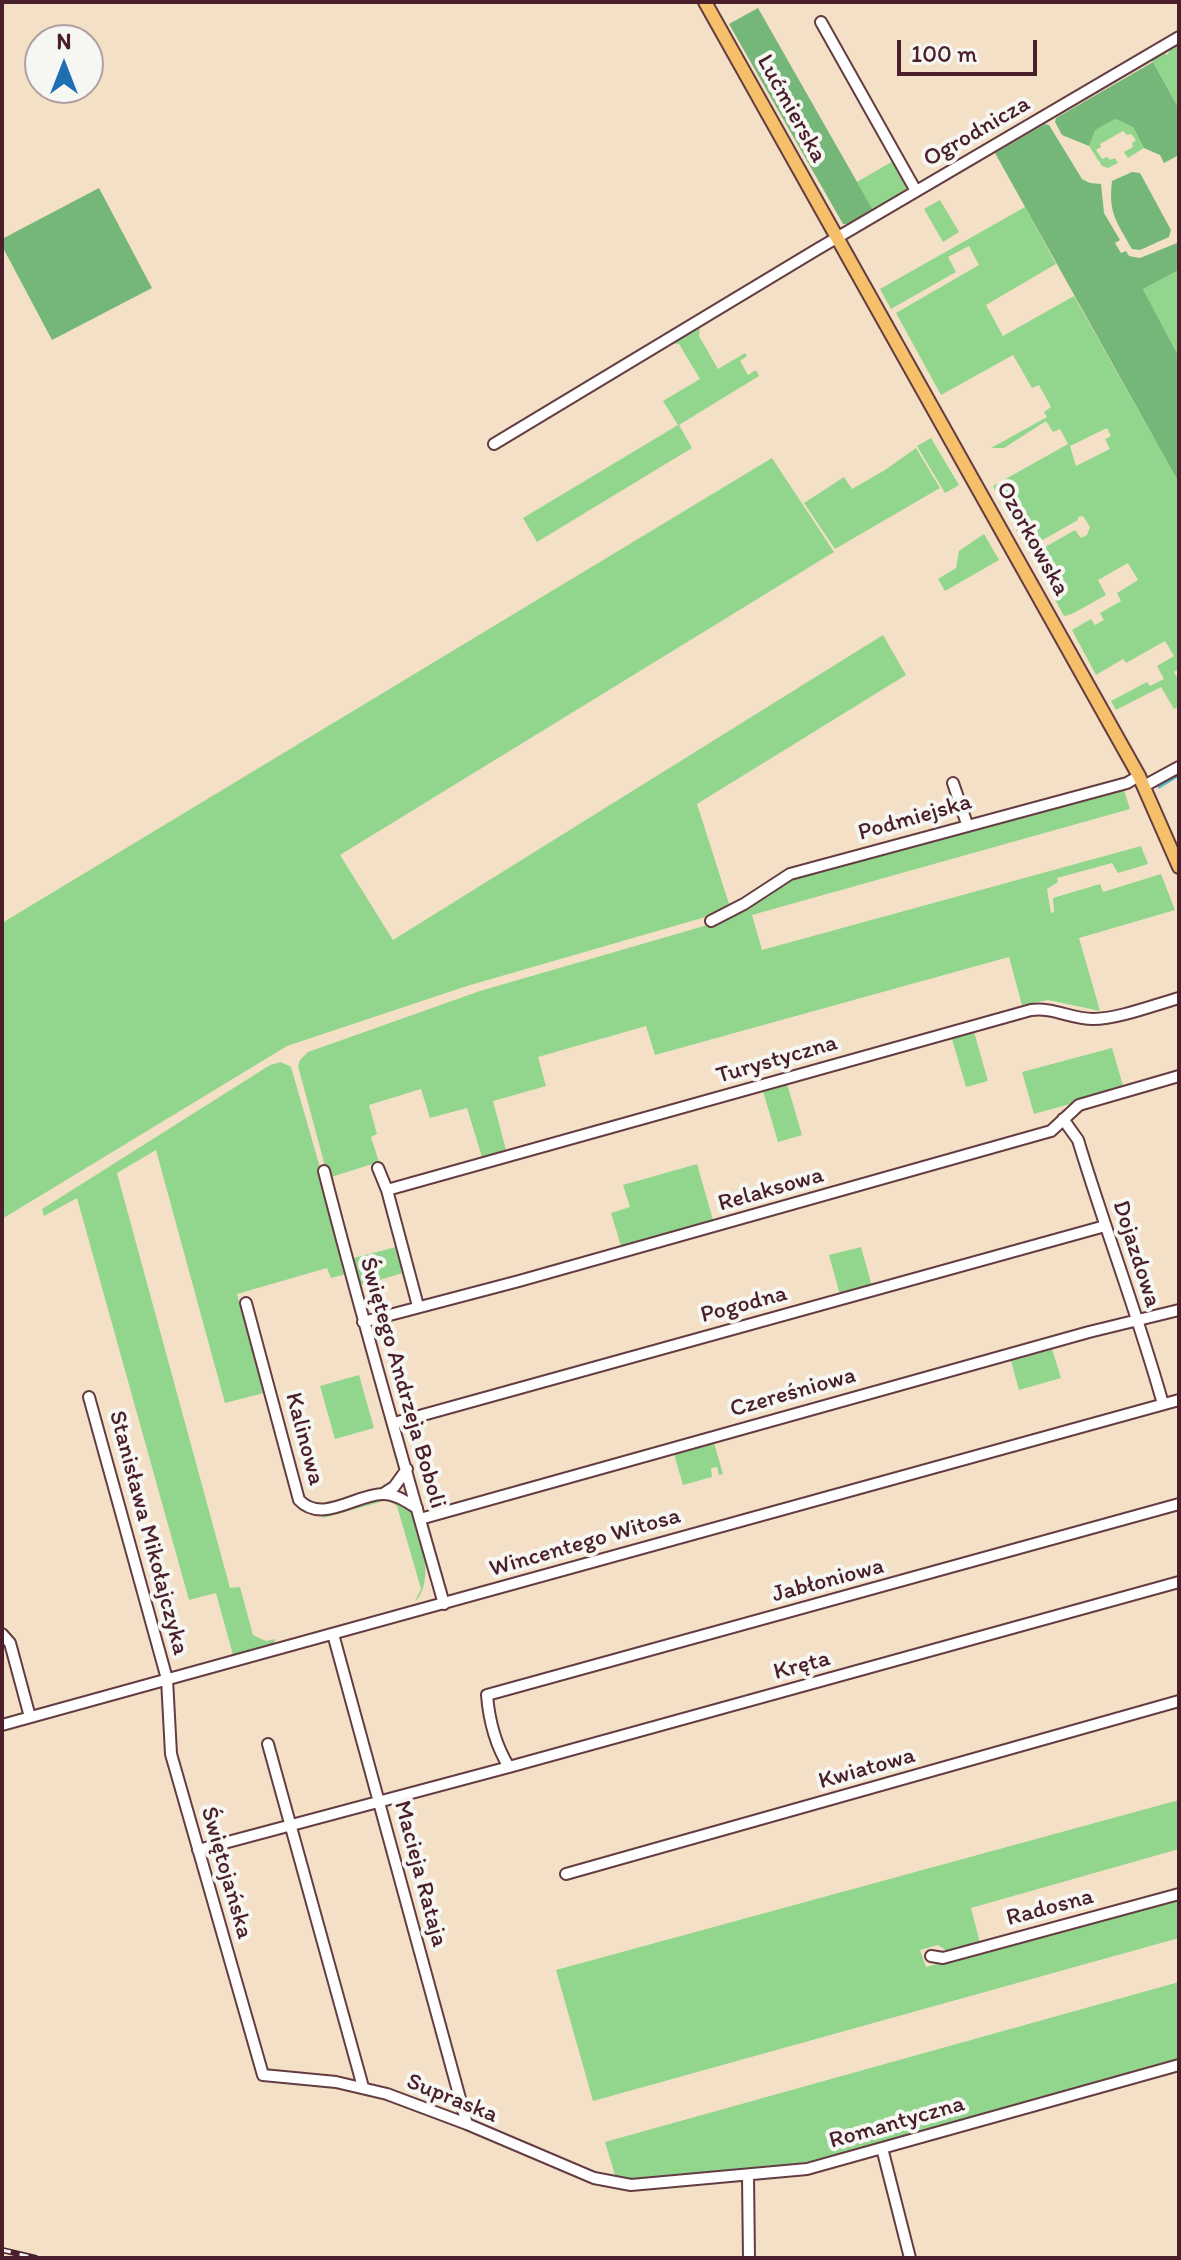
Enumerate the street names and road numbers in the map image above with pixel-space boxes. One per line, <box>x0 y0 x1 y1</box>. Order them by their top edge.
street label: Lućmierska <box>750 50 832 168</box>
street label: Ogrodnicza <box>919 90 1035 174</box>
street label: Ozorkowska <box>989 477 1075 601</box>
street label: Podmiejska <box>855 788 975 848</box>
street label: Turystyczna <box>713 1029 841 1091</box>
street label: Relaksowa <box>715 1161 827 1219</box>
street label: Dojazdowa <box>1105 1197 1167 1311</box>
street label: Świętego Andrzeja Boboli <box>352 1254 452 1512</box>
street label: Pogodna <box>697 1280 791 1330</box>
street label: Czereśniowa <box>727 1361 859 1425</box>
street label: Kalinowa <box>278 1390 330 1488</box>
street label: Stanisława Mikołajczyka <box>102 1408 194 1658</box>
street label: Wincentego Witosa <box>486 1502 684 1584</box>
street label: Jabłoniowa <box>769 1552 887 1610</box>
street label: Kręta <box>770 1645 834 1687</box>
street label: Kwiatowa <box>815 1741 919 1797</box>
street label: Macieja Rataja <box>387 1798 453 1950</box>
street label: Świętojańska <box>193 1804 259 1942</box>
street label: Radosna <box>1003 1883 1097 1933</box>
street label: Supraska <box>402 2068 502 2130</box>
street label: Romantyczna <box>826 2090 968 2156</box>

